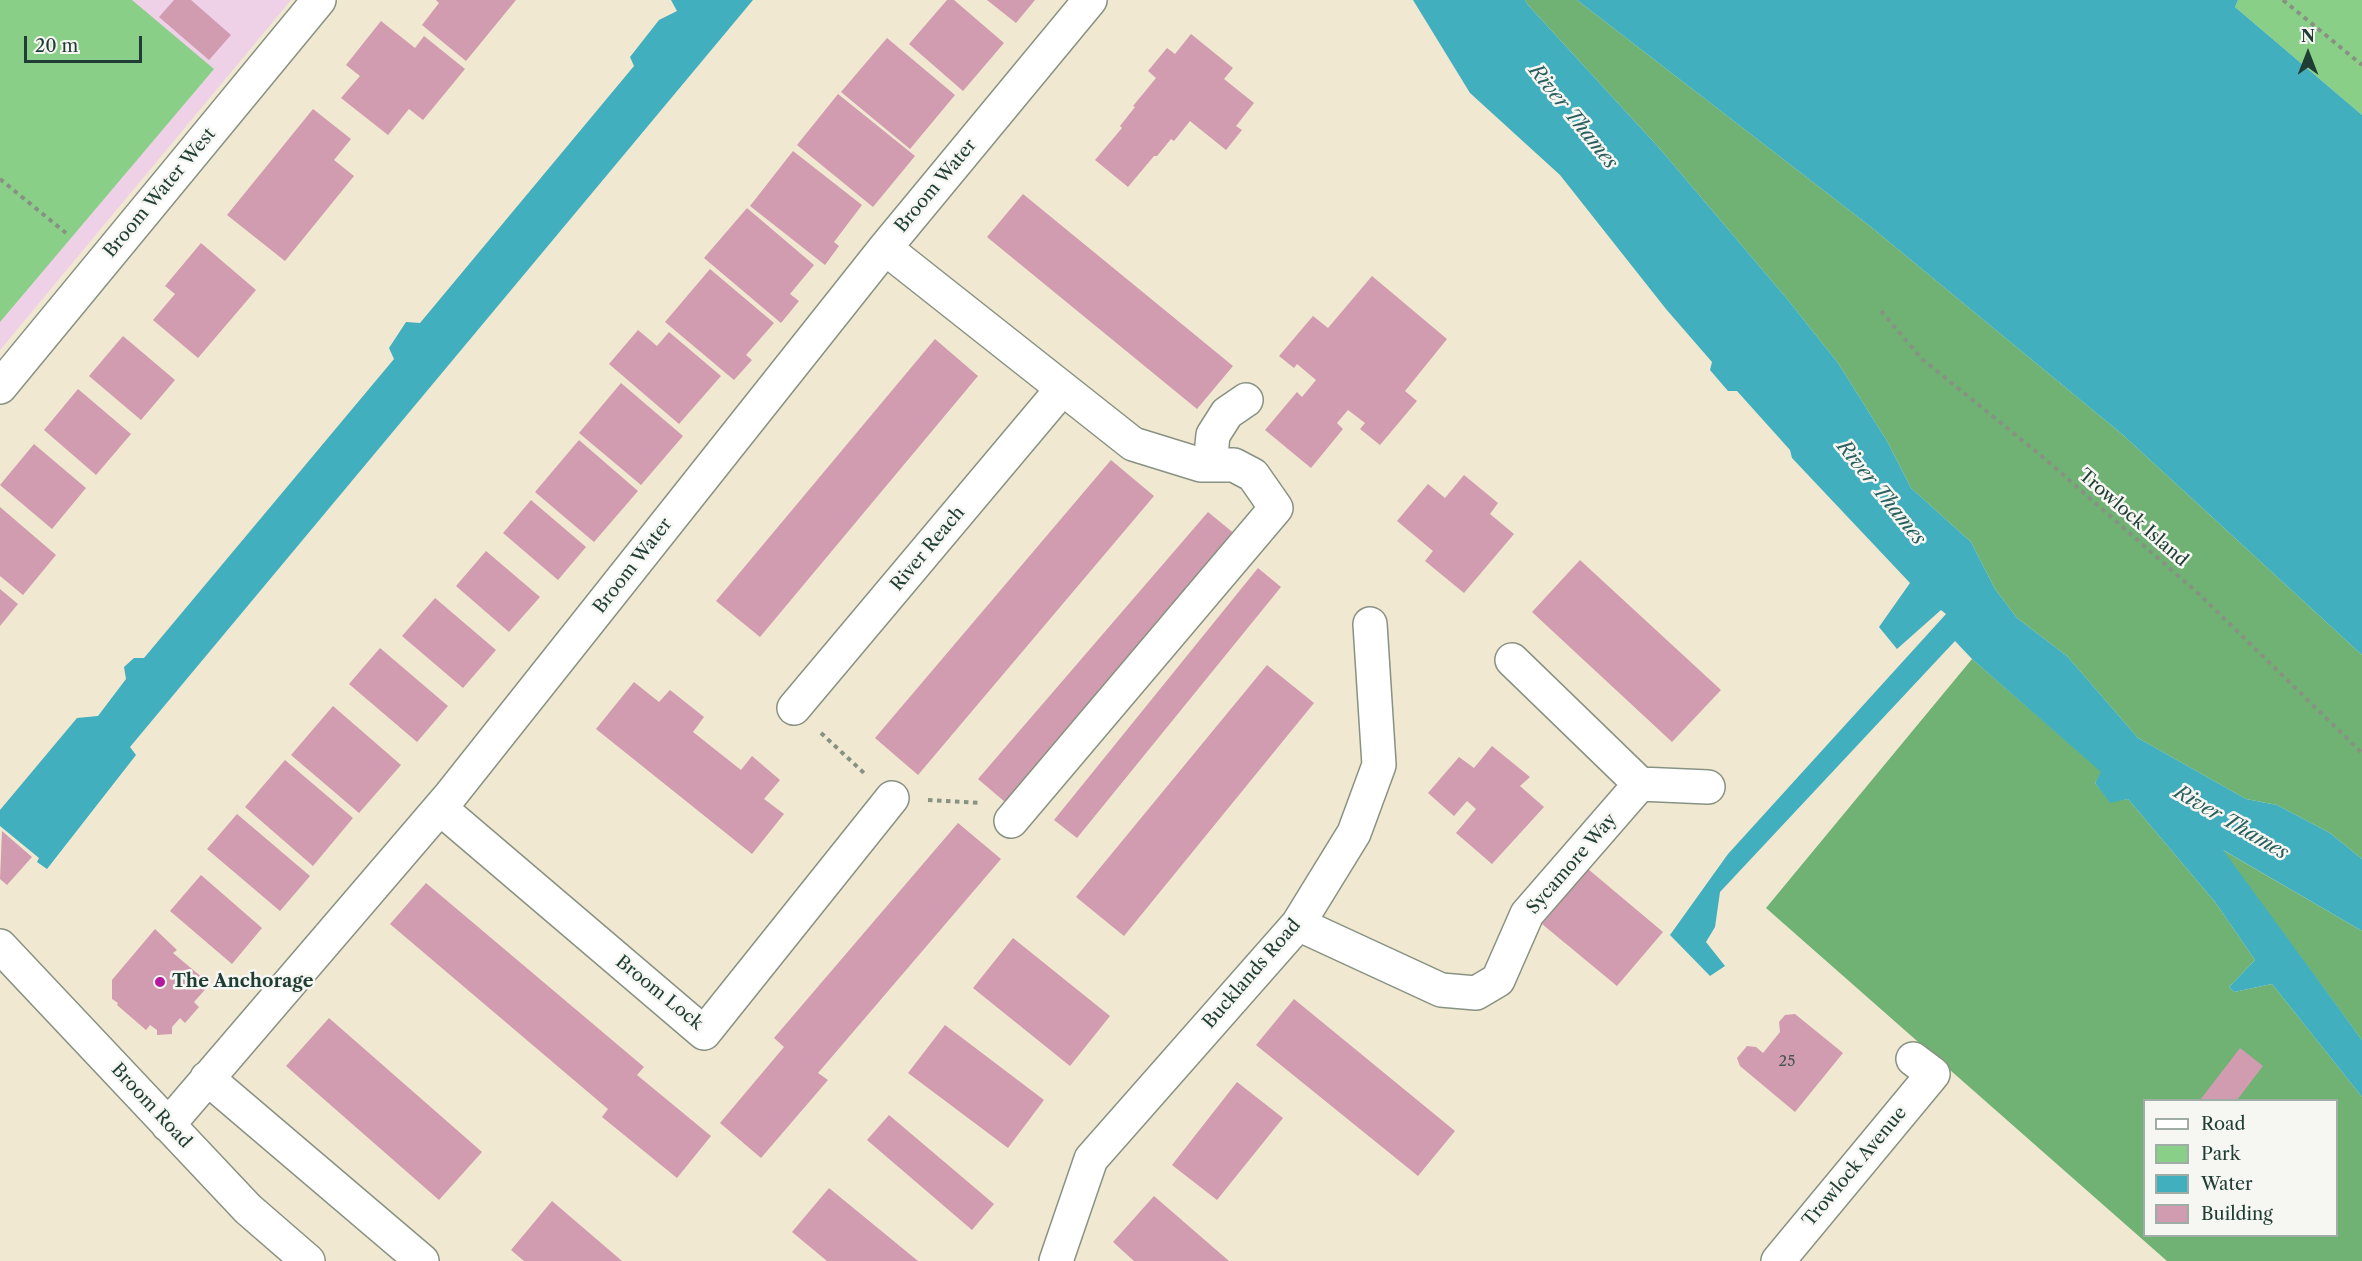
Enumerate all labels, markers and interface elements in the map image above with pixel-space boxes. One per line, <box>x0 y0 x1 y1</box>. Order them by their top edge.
scale bar <box>27 24 146 62</box>
north arrow <box>2278 24 2338 84</box>
text: N <box>2301 26 2315 46</box>
text: 20 m <box>35 35 78 57</box>
water label: River Thames <box>1523 60 1623 174</box>
street label: Broom Water West <box>100 124 220 262</box>
street label: Broom Water <box>891 135 981 237</box>
water label: River Thames <box>1831 436 1931 550</box>
street label: Trowlock Island <box>2074 465 2192 571</box>
street label: River Reach <box>886 502 970 596</box>
street label: Broom Water <box>589 514 677 618</box>
water label: River Thames <box>2170 781 2292 865</box>
street label: Sycamore Way <box>1522 809 1622 919</box>
street label: Bucklands Road <box>1199 915 1305 1033</box>
street label: Broom Lock <box>611 951 707 1035</box>
place label: The Anchorage <box>172 971 314 993</box>
marker: The Anchorage <box>153 975 167 989</box>
house number: 25 <box>1779 1053 1795 1071</box>
street label: Broom Road <box>106 1059 196 1153</box>
legend <box>2143 1099 2338 1237</box>
street label: Trowlock Avenue <box>1798 1103 1912 1231</box>
text: Road <box>2201 1113 2246 1135</box>
text: Park <box>2201 1143 2240 1165</box>
text: Water <box>2201 1173 2253 1195</box>
text: Building <box>2201 1203 2273 1225</box>

